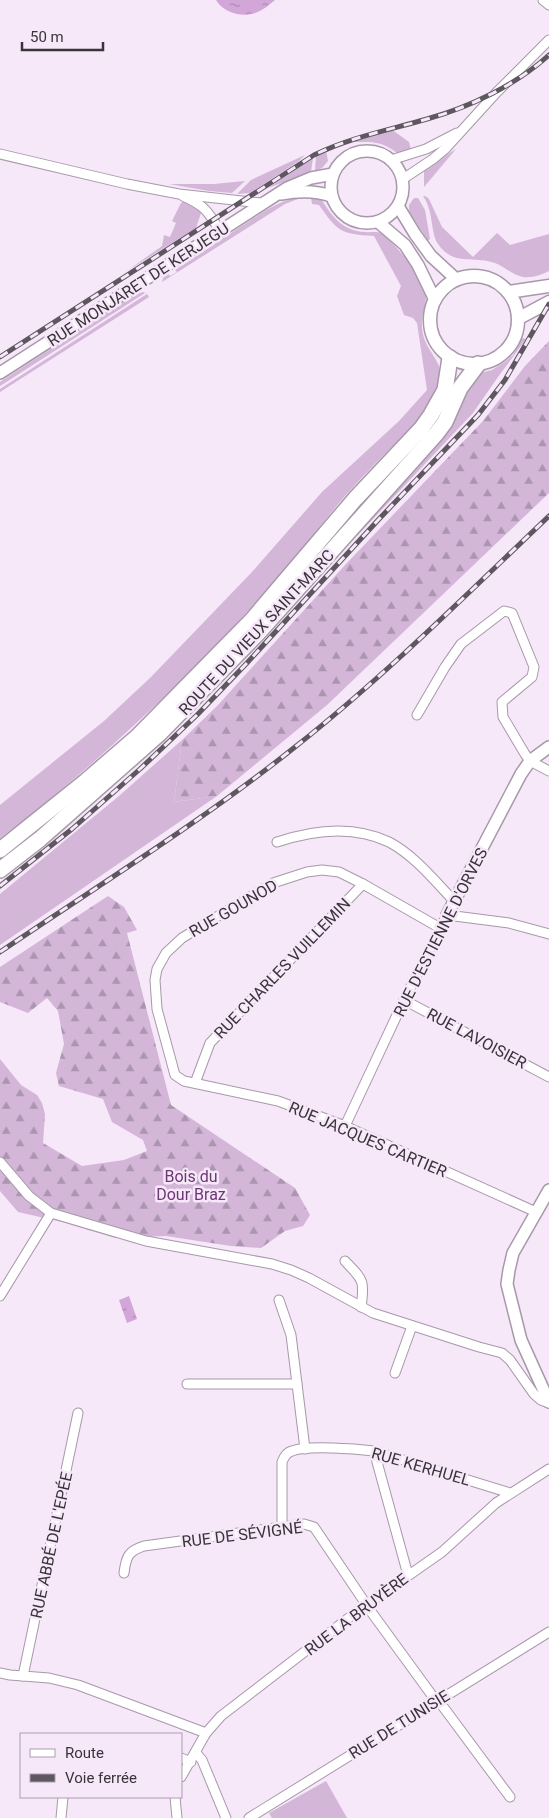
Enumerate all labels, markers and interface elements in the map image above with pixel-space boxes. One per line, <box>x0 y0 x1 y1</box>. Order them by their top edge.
scale bar <box>22 20 104 52</box>
text: 50 m <box>30 28 64 46</box>
street label: RUE MONJARET DE KERJEGU <box>44 218 233 350</box>
street label: ROUTE DU VIEUX SAINT-MARC <box>175 546 338 719</box>
street label: RUE D'ESTIENNE D'ORVES <box>390 845 491 1020</box>
street label: RUE GOUNOD <box>186 876 281 941</box>
street label: RUE CHARLES VUILLEMIN <box>210 894 354 1042</box>
street label: RUE LAVOISIER <box>424 1004 530 1073</box>
street label: RUE JACQUES CARTIER <box>286 1098 450 1181</box>
park label: Bois du Dour Braz <box>156 1167 226 1204</box>
street label: RUE KERHUEL <box>369 1443 473 1490</box>
street label: RUE ABBÉ DE L'EPÉE <box>27 1470 76 1620</box>
street label: RUE DE SÉVIGNÉ <box>181 1518 303 1551</box>
street label: RUE LA BRUYÈRE <box>301 1569 412 1659</box>
street label: RUE DE TUNISIE <box>345 1686 453 1763</box>
legend <box>20 1733 182 1798</box>
text: Route <box>65 1744 104 1762</box>
text: Voie ferrée <box>65 1769 137 1787</box>

